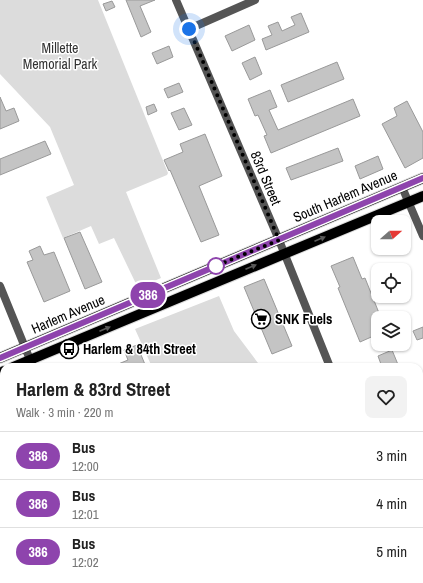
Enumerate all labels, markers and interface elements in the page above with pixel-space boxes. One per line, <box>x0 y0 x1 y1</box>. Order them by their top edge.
your location <box>179 19 199 39</box>
park label: Millette Memorial Park <box>23 39 98 73</box>
street label: 83rd Street <box>247 148 285 208</box>
street label: South Harlem Avenue <box>290 166 400 226</box>
north arrow <box>371 215 411 255</box>
map controls <box>371 215 411 351</box>
one-way arrow <box>315 235 327 241</box>
unlabelled marker <box>207 257 225 275</box>
button: locate <box>371 263 411 303</box>
one-way arrow <box>246 264 258 270</box>
line badge: 386 <box>125 282 171 308</box>
text: 386 <box>138 286 158 304</box>
street label: Harlem Avenue <box>28 290 108 338</box>
supermarket icon: SNK Fuels <box>250 308 272 330</box>
place label: SNK Fuels <box>275 310 332 328</box>
button: layers <box>371 311 411 351</box>
one-way arrow <box>100 325 112 331</box>
bus stop icon: Harlem & 84th Street <box>58 338 80 360</box>
place label: Harlem & 84th Street <box>83 340 196 358</box>
text: Harlem & 83rd Street <box>16 376 170 402</box>
button: heart <box>365 376 407 418</box>
text: Walk · 3 min · 220 m <box>16 404 113 421</box>
text: Bus <box>72 437 95 458</box>
text: 3 min <box>376 445 407 466</box>
text: 386 <box>28 447 48 465</box>
text: 12:00 <box>72 458 99 475</box>
text: Bus <box>72 485 95 506</box>
text: 4 min <box>376 493 407 514</box>
text: 386 <box>28 495 48 513</box>
text: 12:01 <box>72 506 99 523</box>
text: Bus <box>72 533 95 554</box>
text: 5 min <box>376 541 407 562</box>
text: 386 <box>28 543 48 561</box>
text: 12:02 <box>72 554 99 571</box>

